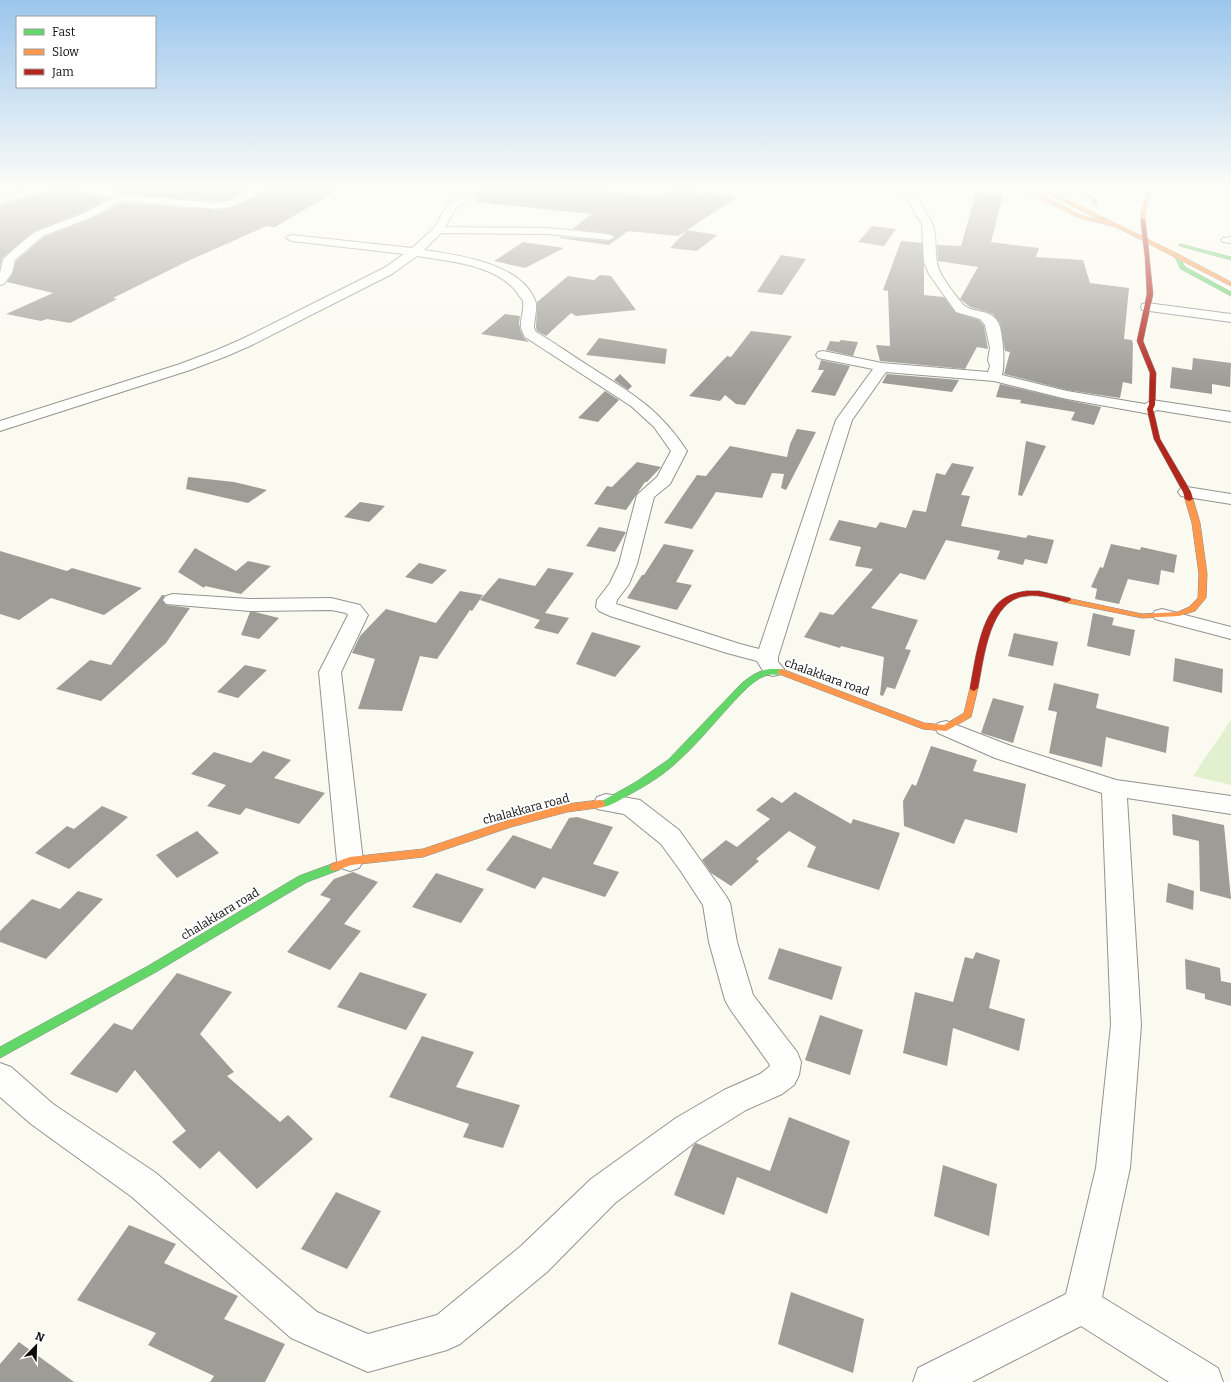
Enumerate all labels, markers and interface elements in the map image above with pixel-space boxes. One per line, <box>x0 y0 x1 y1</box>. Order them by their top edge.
legend <box>16 16 156 88</box>
text: Fast <box>52 25 76 39</box>
text: Slow <box>52 45 79 59</box>
text: Jam <box>51 65 74 79</box>
street label: chalakkara road <box>783 655 871 699</box>
street label: chalakkara road <box>481 791 571 827</box>
street label: chalakkara road <box>178 885 262 943</box>
north arrow <box>16 1326 56 1366</box>
text: N <box>33 1330 47 1345</box>

